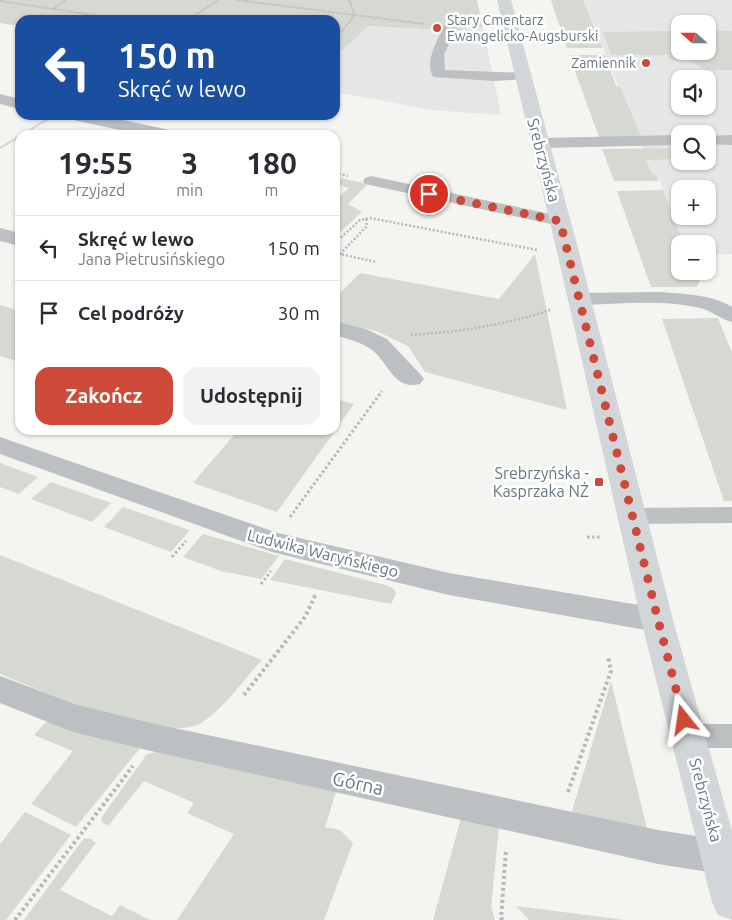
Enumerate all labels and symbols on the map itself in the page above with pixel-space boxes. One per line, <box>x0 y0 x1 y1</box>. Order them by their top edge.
place label: Stary Cmentarz Ewangelicko-Augsburski <box>447 12 598 44</box>
north arrow <box>671 15 716 60</box>
marker: Stary Cmentarz Ewangelicko-Augsburski <box>431 22 443 34</box>
place label: Zamiennik <box>571 55 636 71</box>
marker: Zamiennik <box>640 57 652 69</box>
street label: Srebrzyńska <box>524 116 564 204</box>
pin <box>408 173 450 215</box>
place label: Srebrzyńska - Kasprzaka NŻ <box>493 464 589 500</box>
marker: Srebrzyńska - Kasprzaka NŻ <box>593 476 605 488</box>
street label: Ludwika Waryńskiego <box>246 525 400 581</box>
position arrow <box>657 693 709 745</box>
street label: Srebrzyńska <box>686 756 726 844</box>
street label: Górna <box>331 767 385 799</box>

